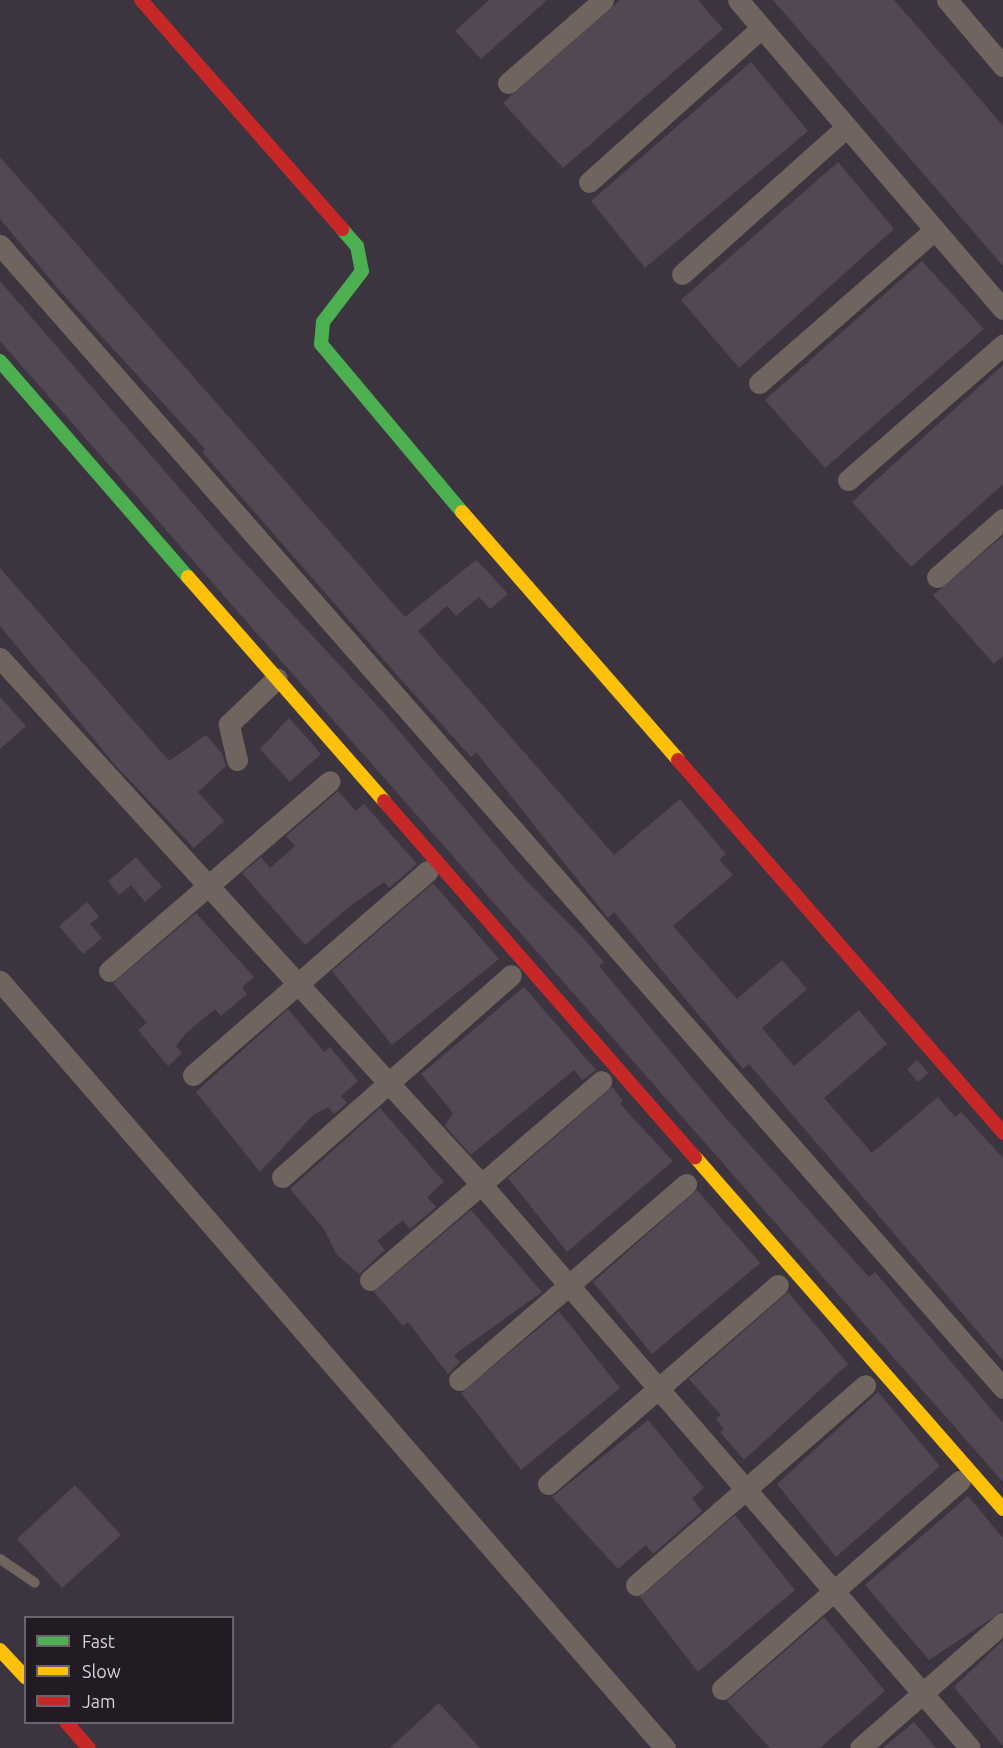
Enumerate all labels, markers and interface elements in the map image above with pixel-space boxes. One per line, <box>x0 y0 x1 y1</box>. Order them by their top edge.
legend <box>24 1616 234 1724</box>
text: Fast <box>82 1631 115 1651</box>
text: Slow <box>82 1661 121 1681</box>
text: Jam <box>82 1691 116 1711</box>

